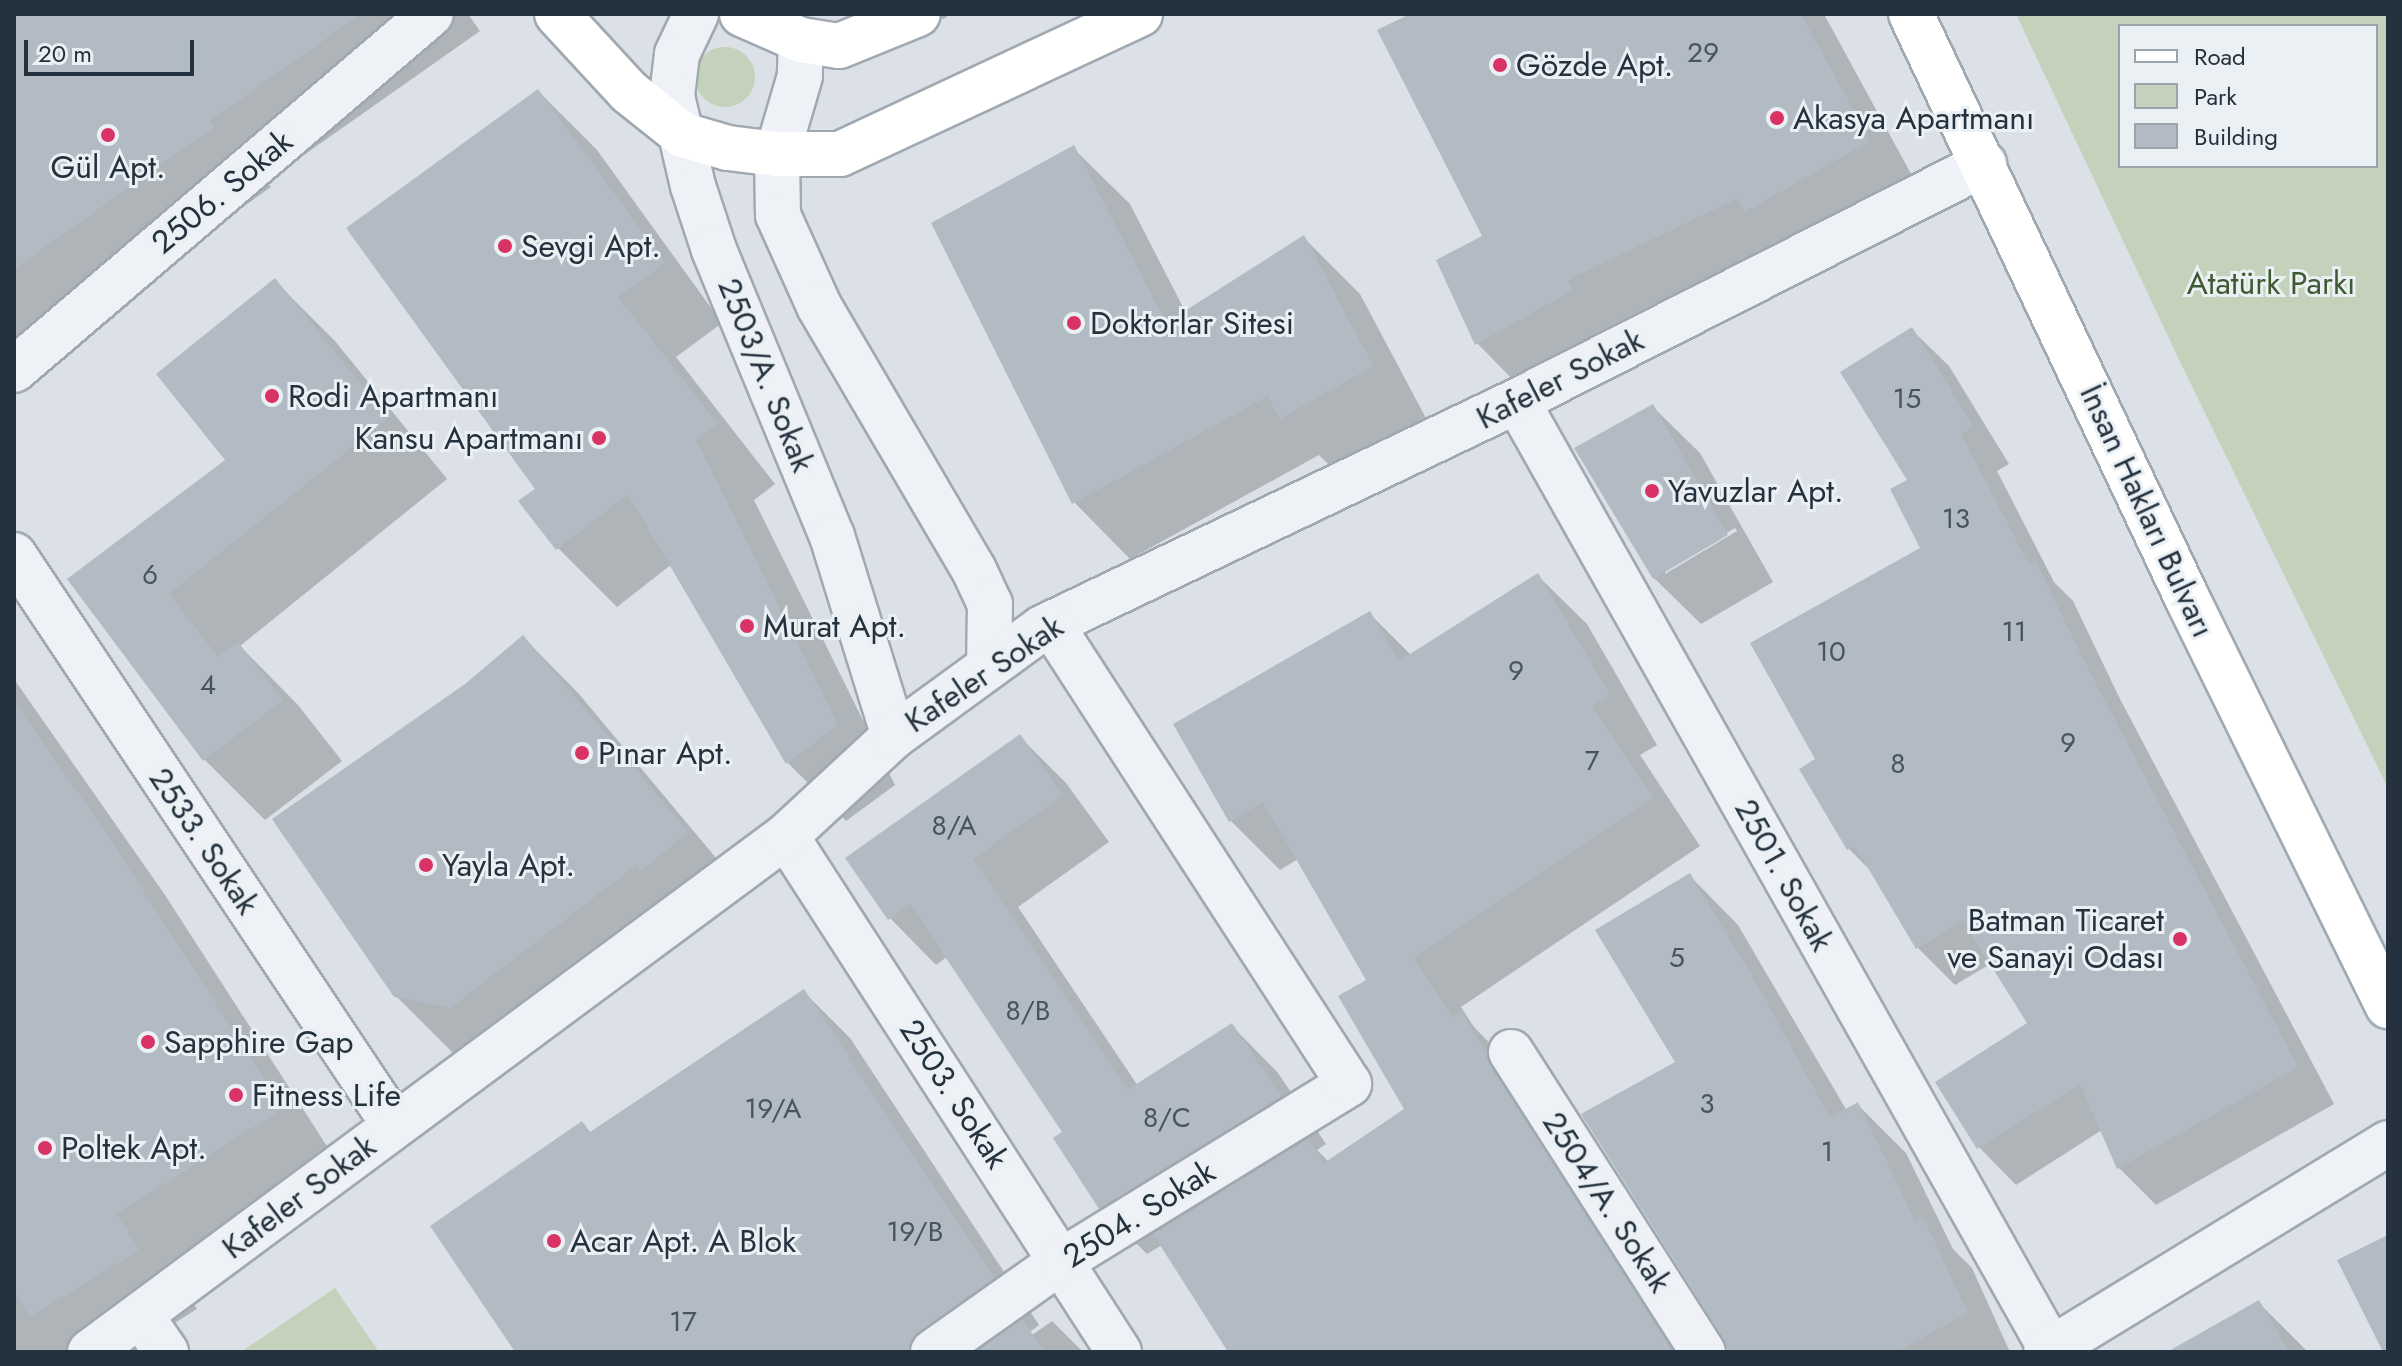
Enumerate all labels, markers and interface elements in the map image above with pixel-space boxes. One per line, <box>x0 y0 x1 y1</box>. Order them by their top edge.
scale bar <box>28 24 198 74</box>
legend <box>2118 24 2378 168</box>
text: 20 m <box>38 36 92 71</box>
house number: 29 <box>1687 36 1719 70</box>
text: Road <box>2194 39 2246 74</box>
place label: Gözde Apt. <box>1516 46 1673 84</box>
marker: Gözde Apt. <box>1491 56 1509 74</box>
text: Park <box>2194 79 2237 114</box>
place label: Akasya Apartmanı <box>1793 99 2034 137</box>
marker: Akasya Apartmanı <box>1768 109 1786 127</box>
text: Building <box>2194 119 2278 154</box>
street label: 2506. Sokak <box>144 122 300 262</box>
marker: Gül Apt. <box>99 126 117 144</box>
place label: Gül Apt. <box>50 148 166 186</box>
place label: Sevgi Apt. <box>521 227 661 265</box>
marker: Sevgi Apt. <box>496 237 514 255</box>
park label: Atatürk Parkı <box>2187 264 2355 302</box>
street label: 2503/A. Sokak <box>710 273 822 477</box>
place label: Doktorlar Sitesi <box>1090 304 1294 342</box>
marker: Doktorlar Sitesi <box>1065 314 1083 332</box>
street label: Kafeler Sokak <box>1470 321 1650 437</box>
place label: Rodi Apartmanı <box>288 377 498 415</box>
street label: İnsan Hakları Bulvarı <box>2072 379 2222 643</box>
house number: 15 <box>1893 382 1921 416</box>
marker: Rodi Apartmanı <box>263 387 281 405</box>
place label: Kansu Apartmanı <box>355 419 583 457</box>
marker: Kansu Apartmanı <box>590 429 608 447</box>
place label: Yavuzlar Apt. <box>1668 472 1844 510</box>
marker: Yavuzlar Apt. <box>1643 482 1661 500</box>
house number: 13 <box>1942 502 1970 536</box>
house number: 6 <box>142 558 158 592</box>
place label: Murat Apt. <box>763 607 906 645</box>
street label: Kafeler Sokak <box>898 607 1070 741</box>
house number: 11 <box>2001 615 2027 649</box>
marker: Murat Apt. <box>738 617 756 635</box>
house number: 10 <box>1816 635 1846 669</box>
house number: 9 <box>1508 654 1524 688</box>
house number: 4 <box>200 668 216 702</box>
house number: 9 <box>2060 726 2076 760</box>
place label: Pınar Apt. <box>598 734 733 772</box>
marker: Pınar Apt. <box>573 744 591 762</box>
house number: 7 <box>1585 744 1599 778</box>
house number: 8 <box>1890 747 1906 781</box>
street label: 2533. Sokak <box>141 760 267 922</box>
street label: 2501. Sokak <box>1727 792 1841 958</box>
house number: 8/A <box>932 809 976 843</box>
place label: Yayla Apt. <box>442 846 575 884</box>
marker: Yayla Apt. <box>417 856 435 874</box>
place label: Batman Ticaret ve Sanayi Odası <box>1947 902 2164 977</box>
marker: Batman Ticaret ve Sanayi Odası <box>2171 930 2189 948</box>
house number: 5 <box>1669 941 1685 975</box>
house number: 8/B <box>1006 994 1050 1028</box>
street label: 2503. Sokak <box>892 1012 1016 1176</box>
place label: Sapphire Gap <box>164 1023 354 1061</box>
marker: Sapphire Gap <box>139 1033 157 1051</box>
place label: Fitness Life <box>252 1076 401 1114</box>
marker: Fitness Life <box>227 1086 245 1104</box>
house number: 3 <box>1699 1087 1715 1121</box>
house number: 19/A <box>745 1092 801 1126</box>
house number: 8/C <box>1143 1101 1191 1135</box>
street label: 2504/A. Sokak <box>1534 1105 1680 1299</box>
street label: Kafeler Sokak <box>215 1127 383 1267</box>
place label: Poltek Apt. <box>61 1129 207 1167</box>
house number: 1 <box>1821 1135 1833 1169</box>
marker: Poltek Apt. <box>36 1139 54 1157</box>
street label: 2504. Sokak <box>1056 1152 1222 1276</box>
house number: 19/B <box>887 1215 943 1249</box>
place label: Acar Apt. A Blok <box>570 1222 796 1260</box>
marker: Acar Apt. A Blok <box>545 1232 563 1250</box>
house number: 17 <box>669 1305 697 1339</box>

